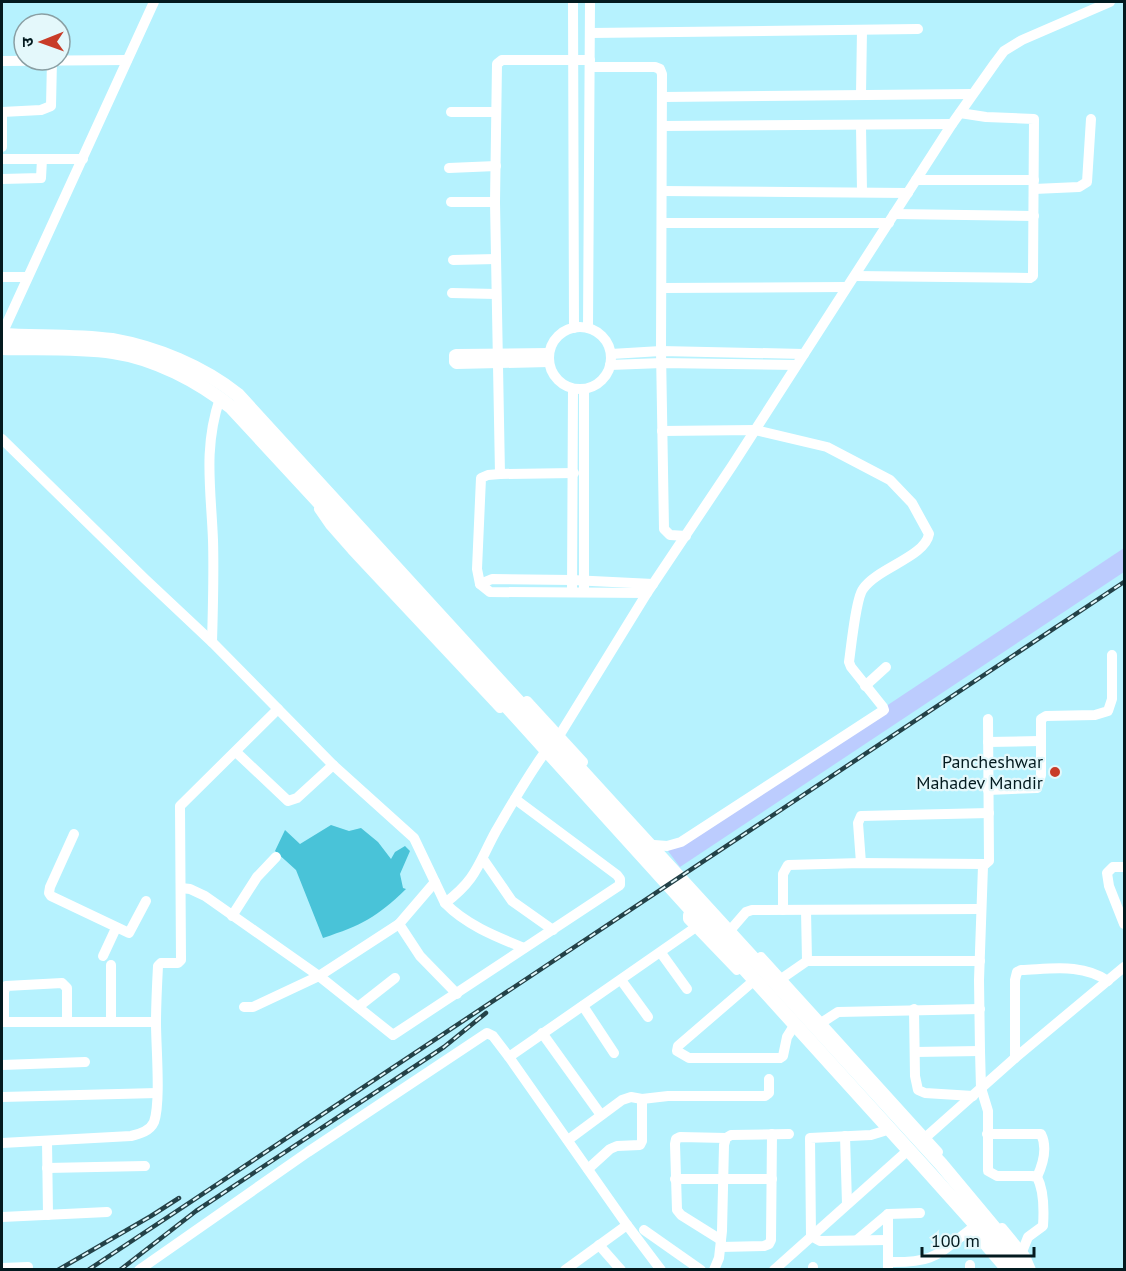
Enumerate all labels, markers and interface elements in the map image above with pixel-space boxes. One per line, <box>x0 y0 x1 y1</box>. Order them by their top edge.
north arrow <box>12 12 72 72</box>
text: उ <box>17 37 37 47</box>
place label: Pancheshwar Mahadev Mandir <box>916 750 1043 794</box>
marker: Pancheshwar Mahadev Mandir <box>1048 765 1062 779</box>
scale bar <box>922 1220 1034 1258</box>
text: 100 m <box>931 1229 980 1252</box>

